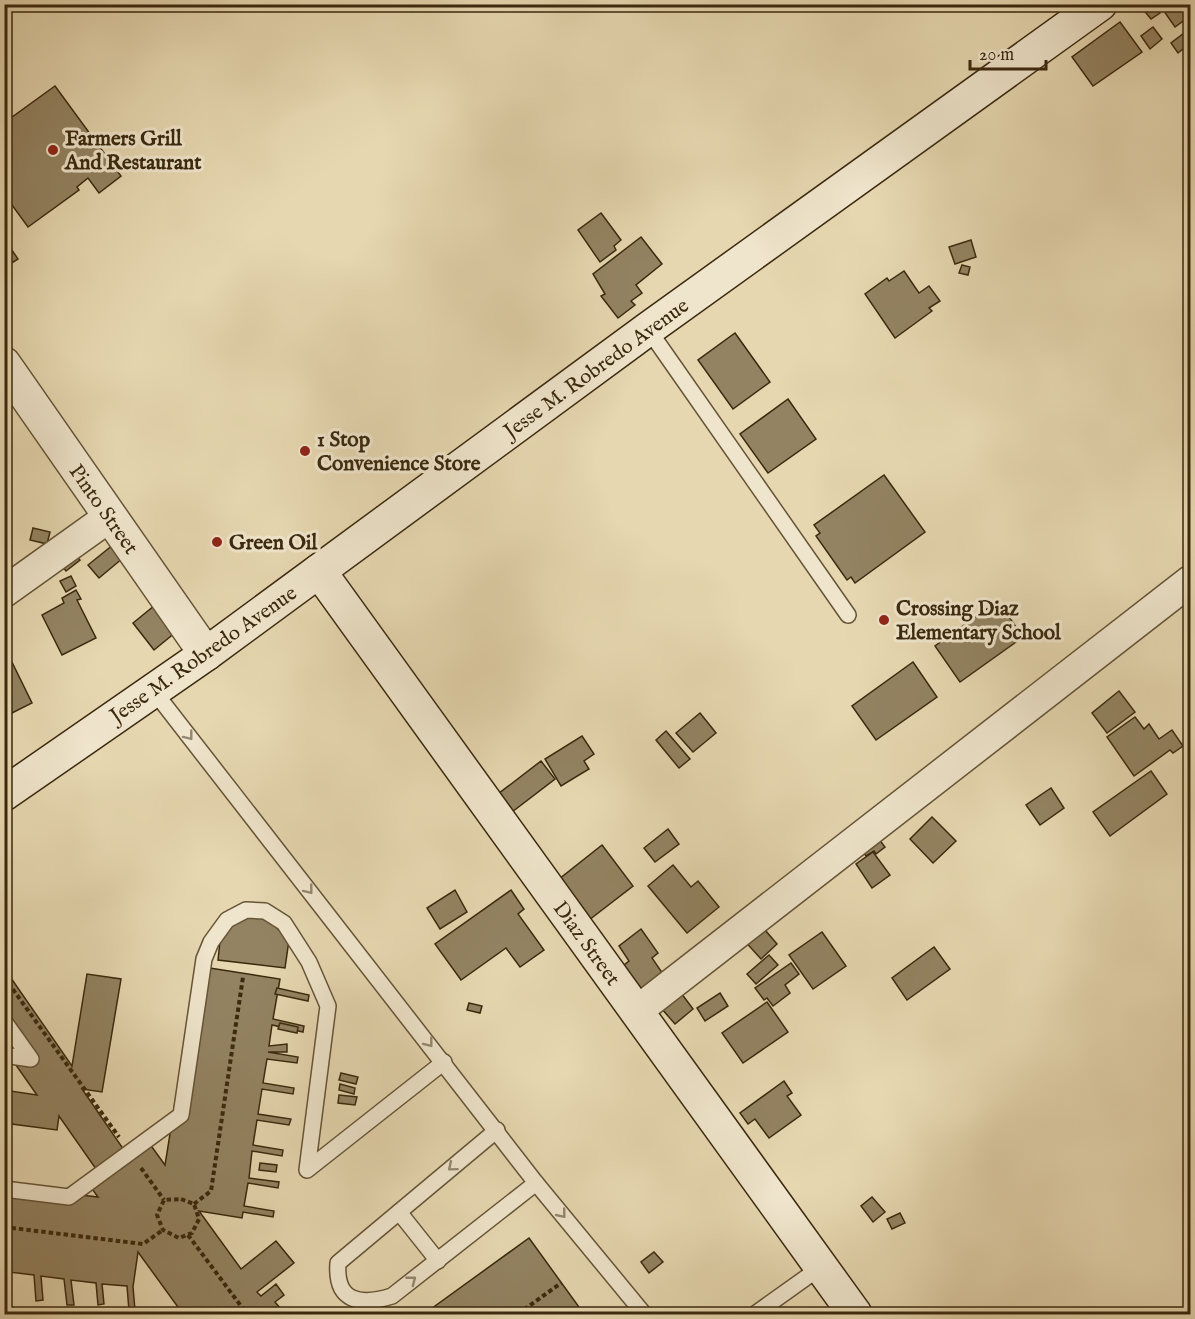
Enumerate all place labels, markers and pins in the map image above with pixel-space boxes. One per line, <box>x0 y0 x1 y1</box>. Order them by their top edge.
place label: Farmers Grill And Restaurant <box>64 126 202 177</box>
marker: Farmers Grill And Restaurant <box>46 143 60 157</box>
place label: 1 Stop Convenience Store <box>317 427 481 478</box>
marker: 1 Stop Convenience Store <box>298 444 312 458</box>
place label: Green Oil <box>229 530 318 557</box>
marker: Green Oil <box>210 535 224 549</box>
place label: Crossing Diaz Elementary School <box>896 596 1062 647</box>
marker: Crossing Diaz Elementary School <box>877 613 891 627</box>

